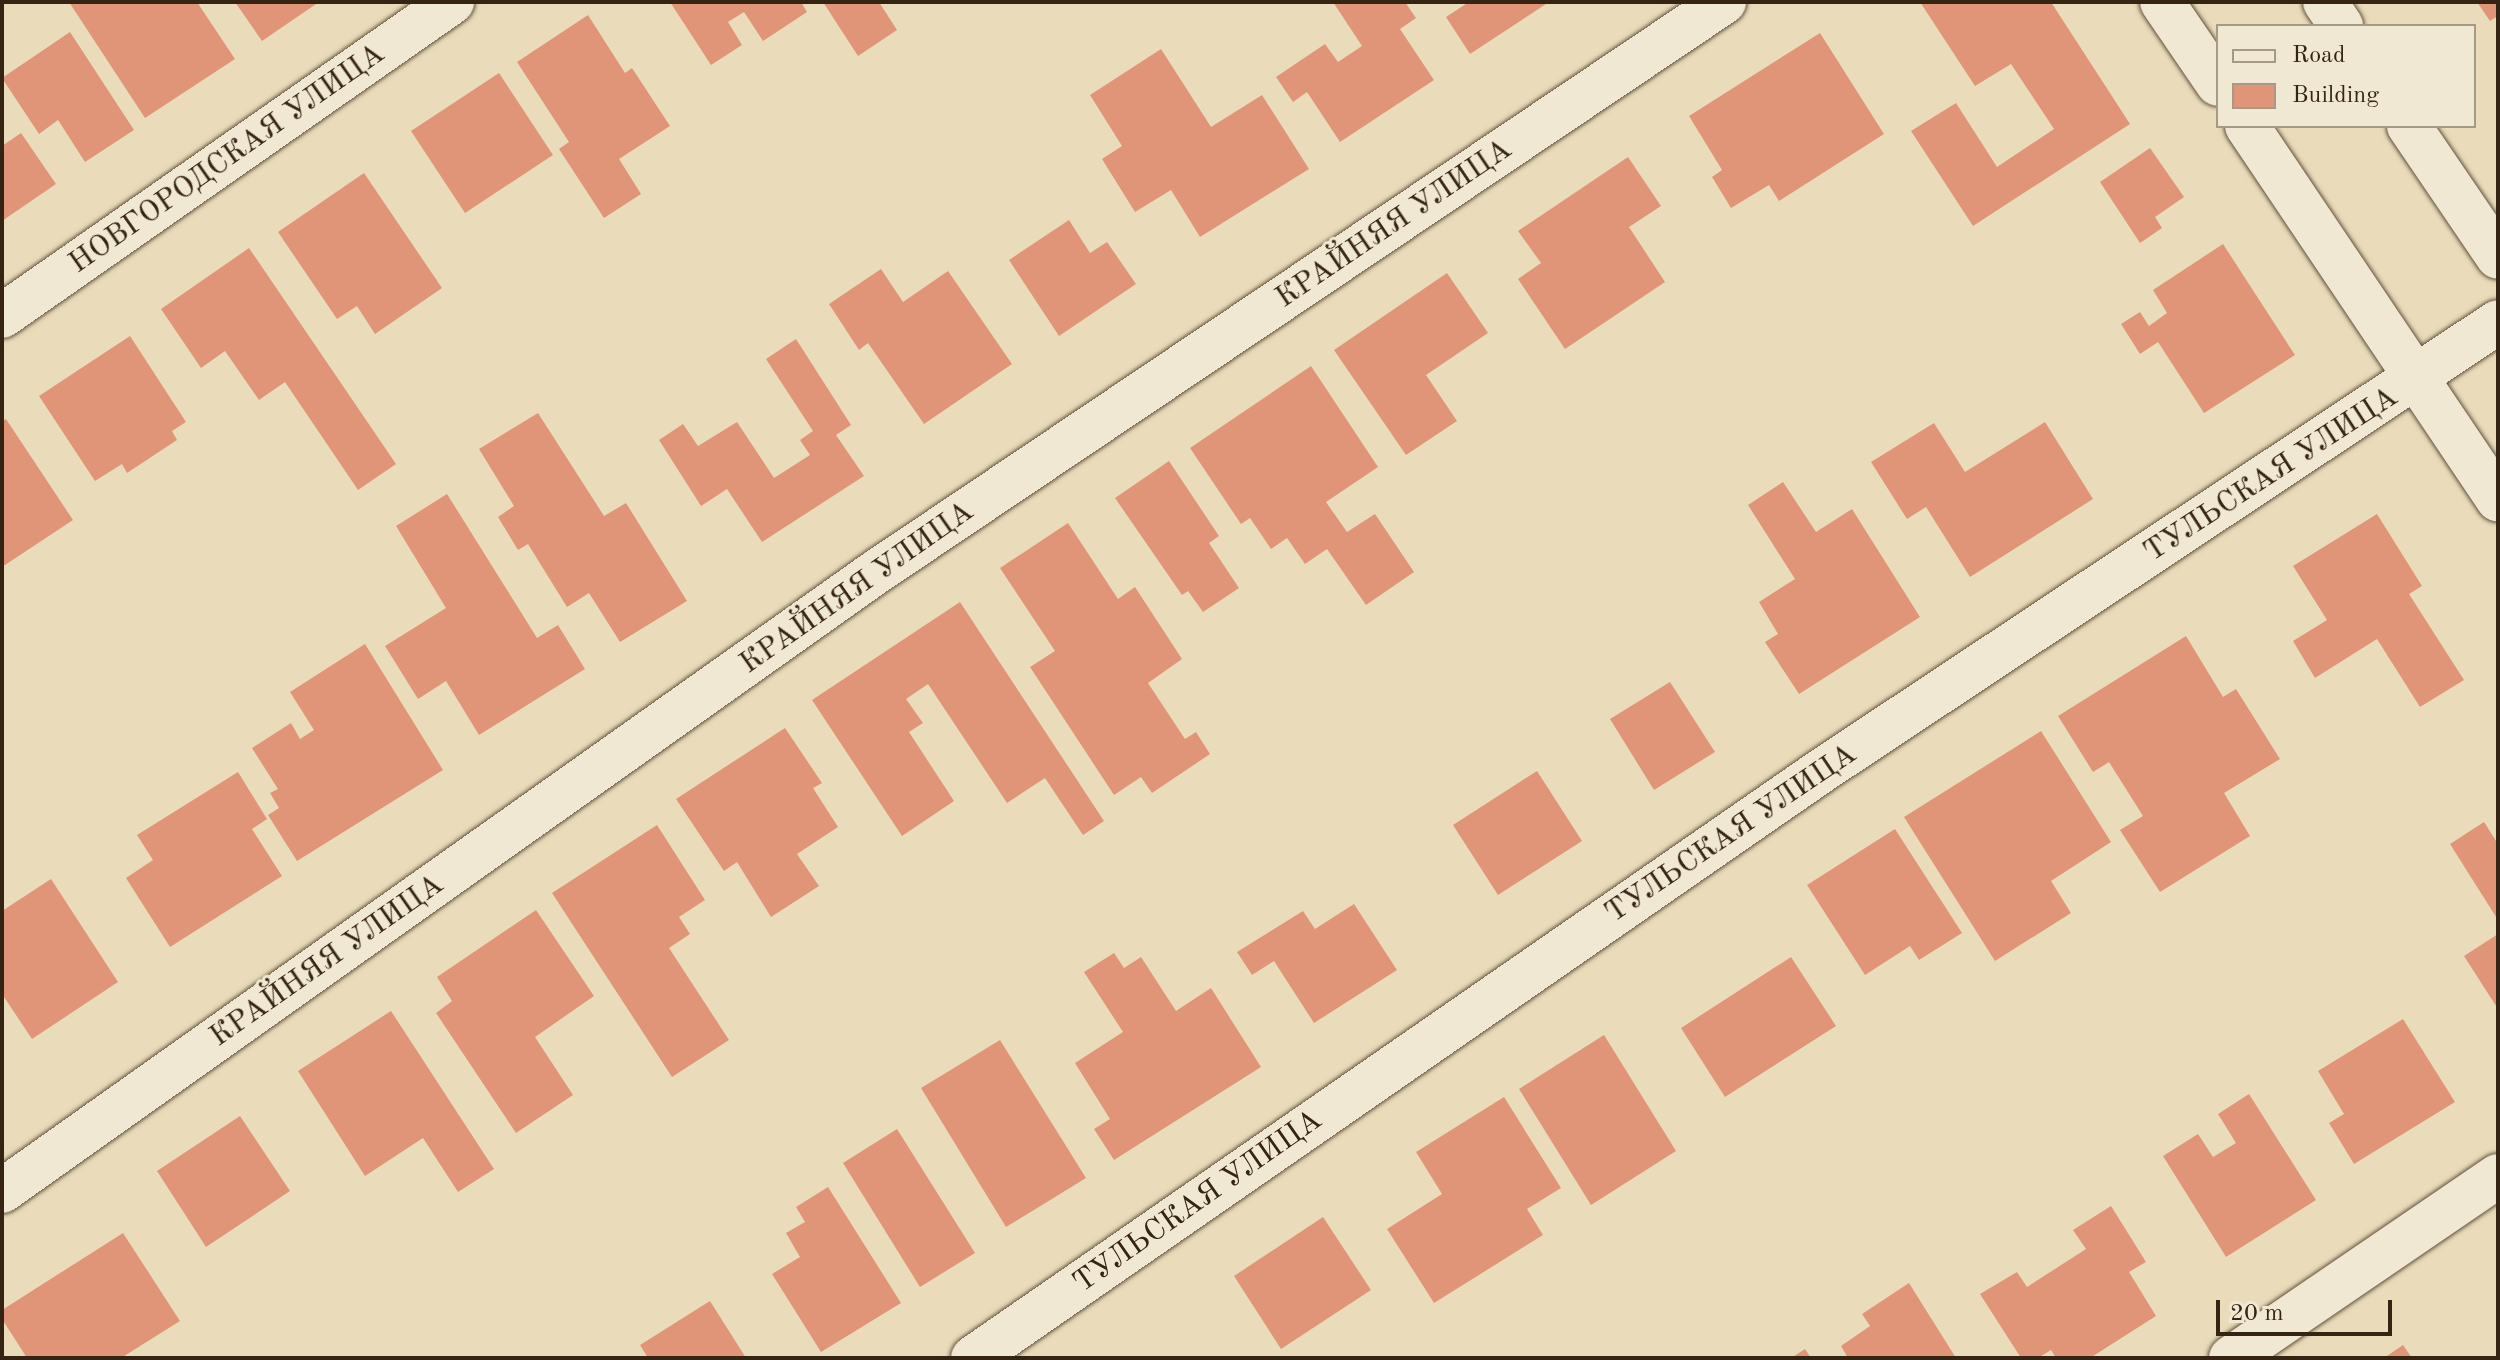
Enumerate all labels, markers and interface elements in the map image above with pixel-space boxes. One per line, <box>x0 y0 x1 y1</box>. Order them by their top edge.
legend <box>2216 24 2476 128</box>
street label: НОВГОРОДСКАЯ УЛИЦА <box>62 36 392 282</box>
text: Road <box>2292 44 2345 68</box>
text: Building <box>2292 84 2379 108</box>
street label: КРАЙНЯЯ УЛИЦА <box>1269 132 1519 316</box>
street label: ТУЛЬСКАЯ УЛИЦА <box>2137 379 2405 571</box>
street label: КРАЙНЯЯ УЛИЦА <box>733 494 981 682</box>
street label: ТУЛЬСКАЯ УЛИЦА <box>1599 737 1863 931</box>
street label: КРАЙНЯЯ УЛИЦА <box>203 867 451 1055</box>
street label: ТУЛЬСКАЯ УЛИЦА <box>1067 1103 1329 1301</box>
scale bar <box>2220 1284 2396 1334</box>
text: 20 m <box>2230 1302 2284 1326</box>

